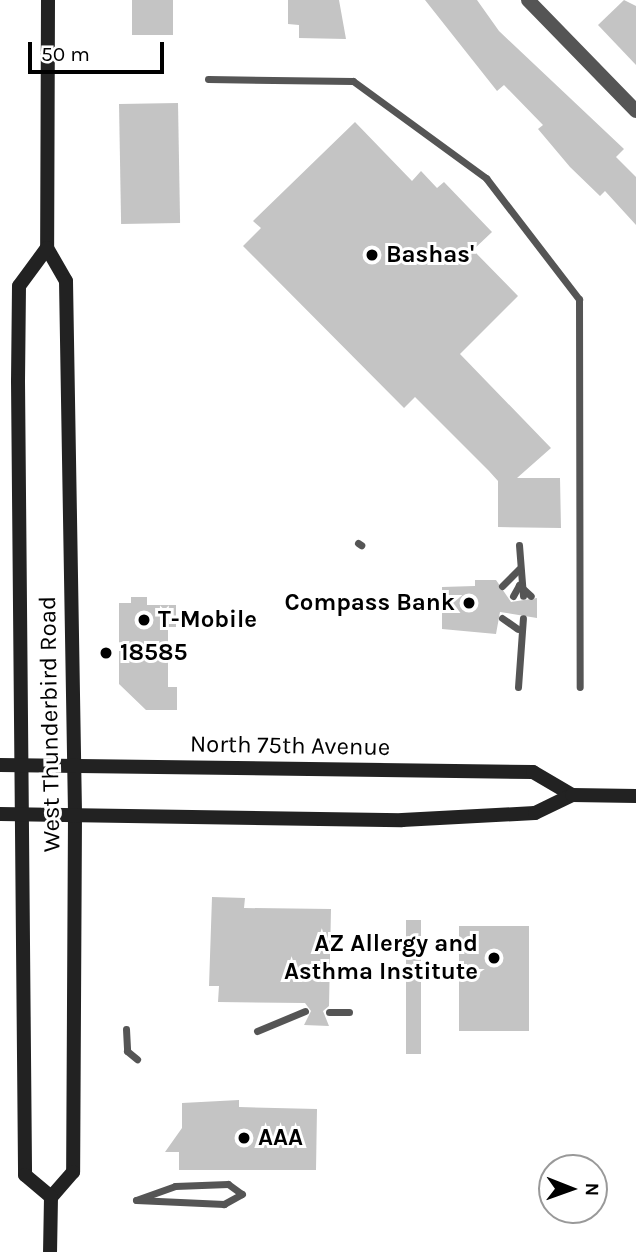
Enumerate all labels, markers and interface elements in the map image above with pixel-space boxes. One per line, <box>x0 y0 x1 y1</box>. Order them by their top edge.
scale bar <box>32 28 168 72</box>
text: 50 m <box>41 42 90 66</box>
place label: Bashas' <box>386 241 474 269</box>
marker: Bashas' <box>364 247 380 263</box>
place label: Compass Bank <box>285 589 455 617</box>
marker: Compass Bank <box>461 595 477 611</box>
street label: West Thunderbird Road <box>33 596 67 852</box>
place label: T-Mobile <box>158 606 257 634</box>
marker: T-Mobile <box>136 612 152 628</box>
place label: 18585 <box>120 639 188 667</box>
marker: 18585 <box>98 645 114 661</box>
street label: North 75th Avenue <box>190 730 390 762</box>
place label: AZ Allergy and Asthma Institute <box>284 930 478 986</box>
marker: AZ Allergy and Asthma Institute <box>484 948 504 968</box>
place label: AAA <box>258 1124 303 1152</box>
marker: AAA <box>236 1130 252 1146</box>
north arrow <box>538 1154 608 1224</box>
text: N <box>581 1182 603 1196</box>

